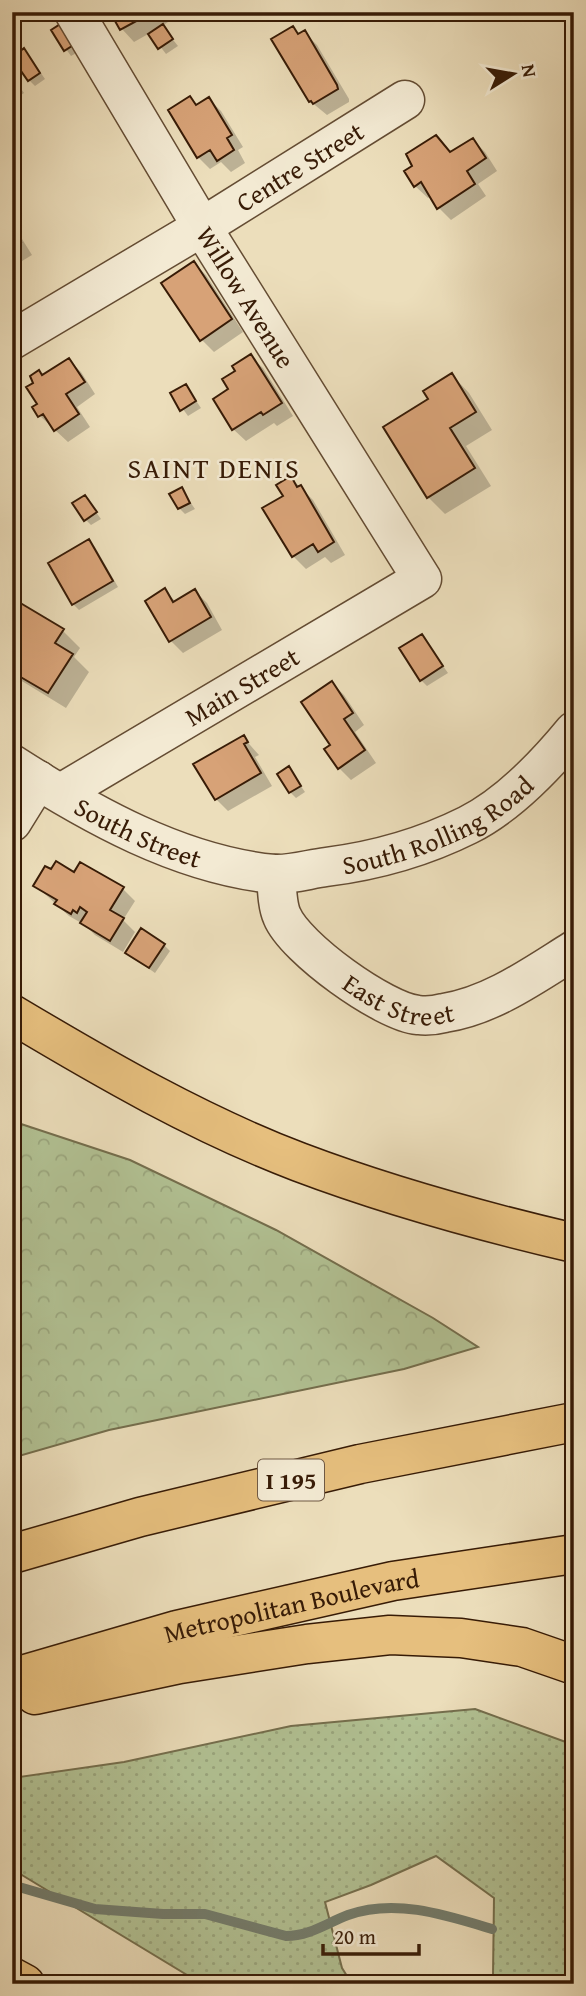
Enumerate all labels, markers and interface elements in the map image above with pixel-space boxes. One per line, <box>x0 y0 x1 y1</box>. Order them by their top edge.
north arrow <box>477 38 548 108</box>
text: N <box>515 62 545 80</box>
street label: Centre Street <box>228 111 371 221</box>
street label: Willow Avenue <box>187 218 305 376</box>
district label: SAINT DENIS <box>127 447 301 488</box>
street label: Main Street <box>177 637 306 735</box>
street label: South Rolling Road <box>339 766 542 884</box>
street label: South Street <box>68 787 207 877</box>
street label: East Street <box>335 963 457 1035</box>
road number: I 195 <box>258 1460 324 1500</box>
street label: Metropolitan Boulevard <box>159 1558 422 1652</box>
scale bar <box>323 1912 420 1956</box>
text: 20 m <box>334 1921 376 1952</box>

